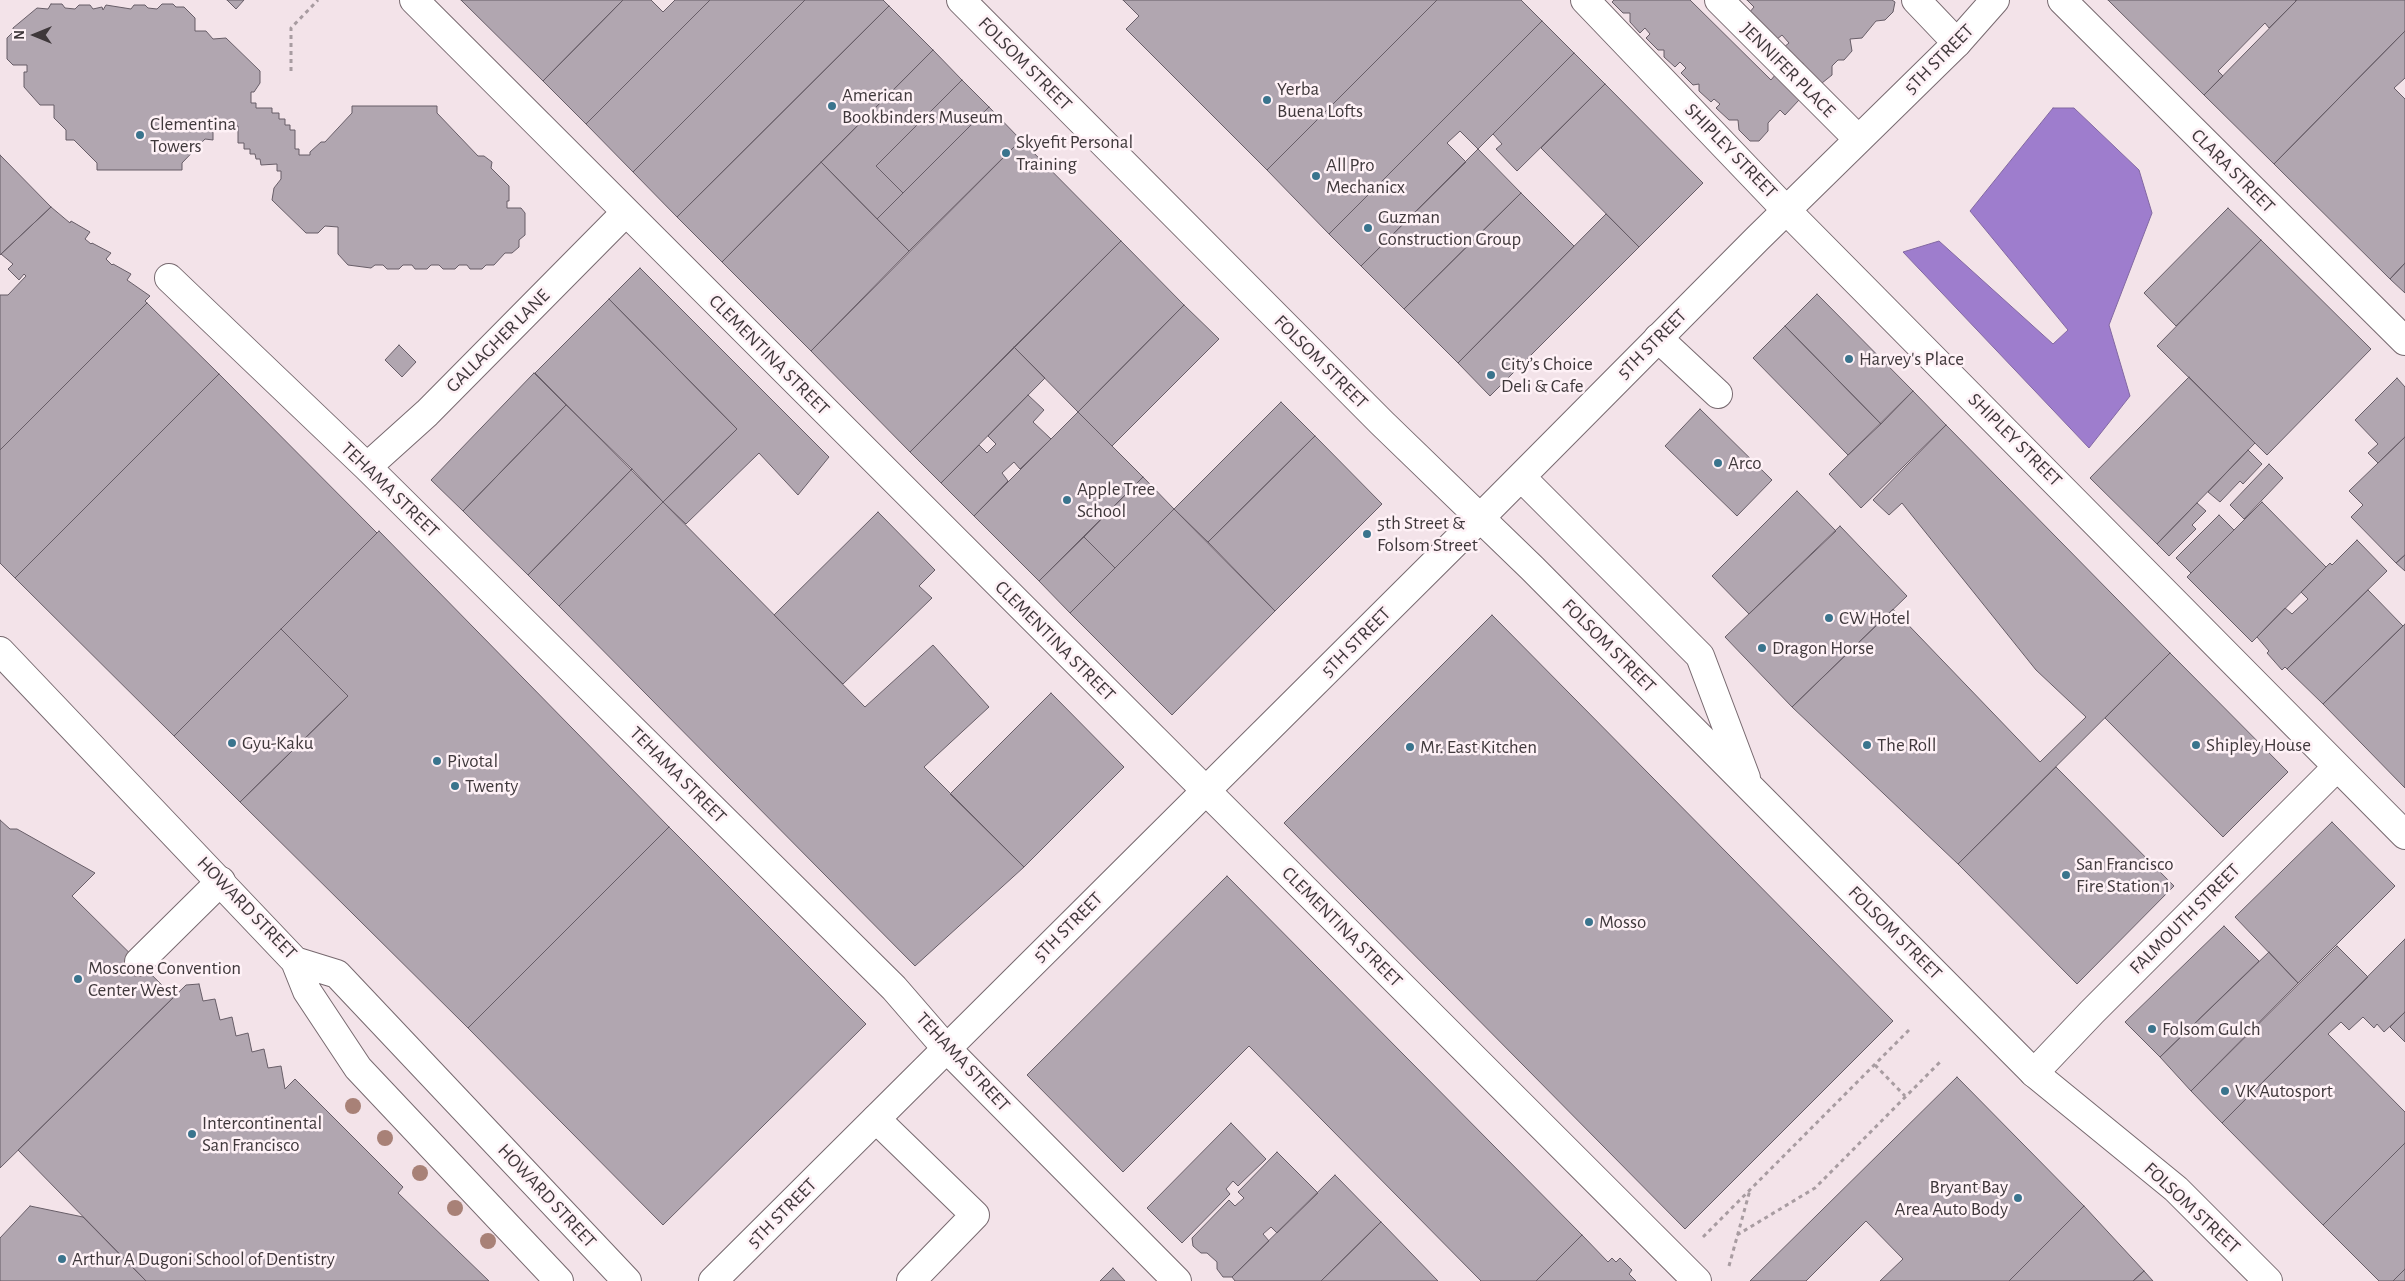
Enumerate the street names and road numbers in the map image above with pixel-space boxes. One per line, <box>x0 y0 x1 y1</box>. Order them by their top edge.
street label: FOLSOM STREET <box>973 12 1077 116</box>
street label: JENNIFER PLACE <box>1736 18 1840 122</box>
street label: 5TH STREET <box>1899 19 1979 99</box>
street label: SHIPLEY STREET <box>1680 99 1782 203</box>
street label: CLARA STREET <box>2186 124 2280 218</box>
street label: GALLAGHER LANE <box>441 284 555 398</box>
street label: CLEMENTINA STREET <box>704 290 834 420</box>
street label: 5TH STREET <box>1612 304 1692 384</box>
street label: FOLSOM STREET <box>1269 310 1373 414</box>
street label: SHIPLEY STREET <box>1963 388 2067 492</box>
street label: TEHAMA STREET <box>336 437 444 543</box>
street label: CLEMENTINA STREET <box>990 576 1120 706</box>
street label: FOLSOM STREET <box>1557 594 1661 698</box>
street label: 5TH STREET <box>1316 602 1396 682</box>
street label: TEHAMA STREET <box>625 722 731 828</box>
street label: HOWARD STREET <box>192 852 302 964</box>
street label: FALMOUTH STREET <box>2125 859 2245 979</box>
street label: CLEMENTINA STREET <box>1277 862 1407 992</box>
street label: FOLSOM STREET <box>1843 881 1947 985</box>
street label: 5TH STREET <box>1028 887 1108 967</box>
street label: TEHAMA STREET <box>911 1008 1015 1116</box>
street label: HOWARD STREET <box>493 1139 601 1253</box>
street label: FOLSOM STREET <box>2139 1158 2245 1258</box>
street label: 5TH STREET <box>742 1173 822 1253</box>

